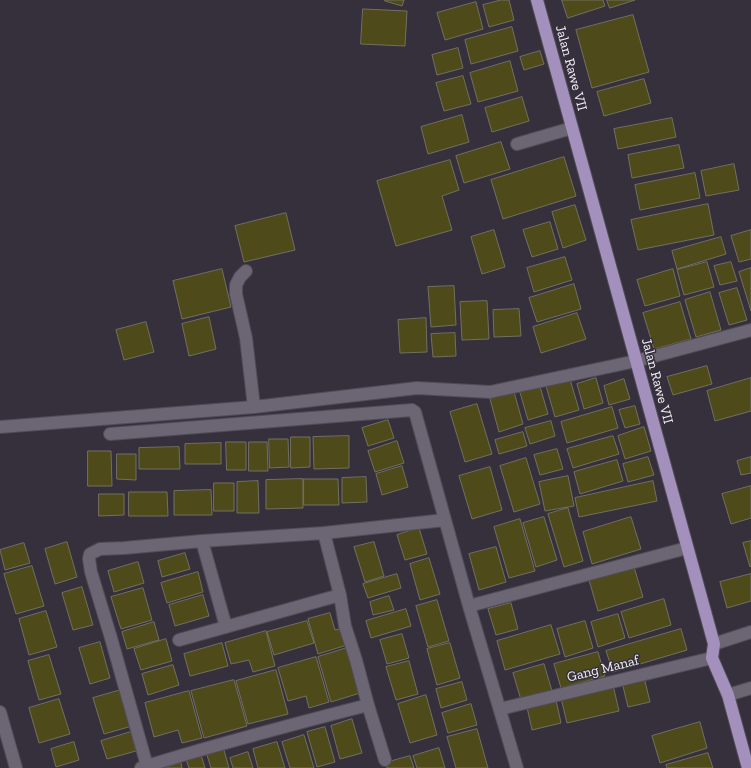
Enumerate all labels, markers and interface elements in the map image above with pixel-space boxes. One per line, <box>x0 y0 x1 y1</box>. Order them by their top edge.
street label: Jalan Rawe VII <box>551 23 591 113</box>
street label: Jalan Rawe VII <box>637 336 677 426</box>
street label: Gang Manaf <box>565 652 641 686</box>

